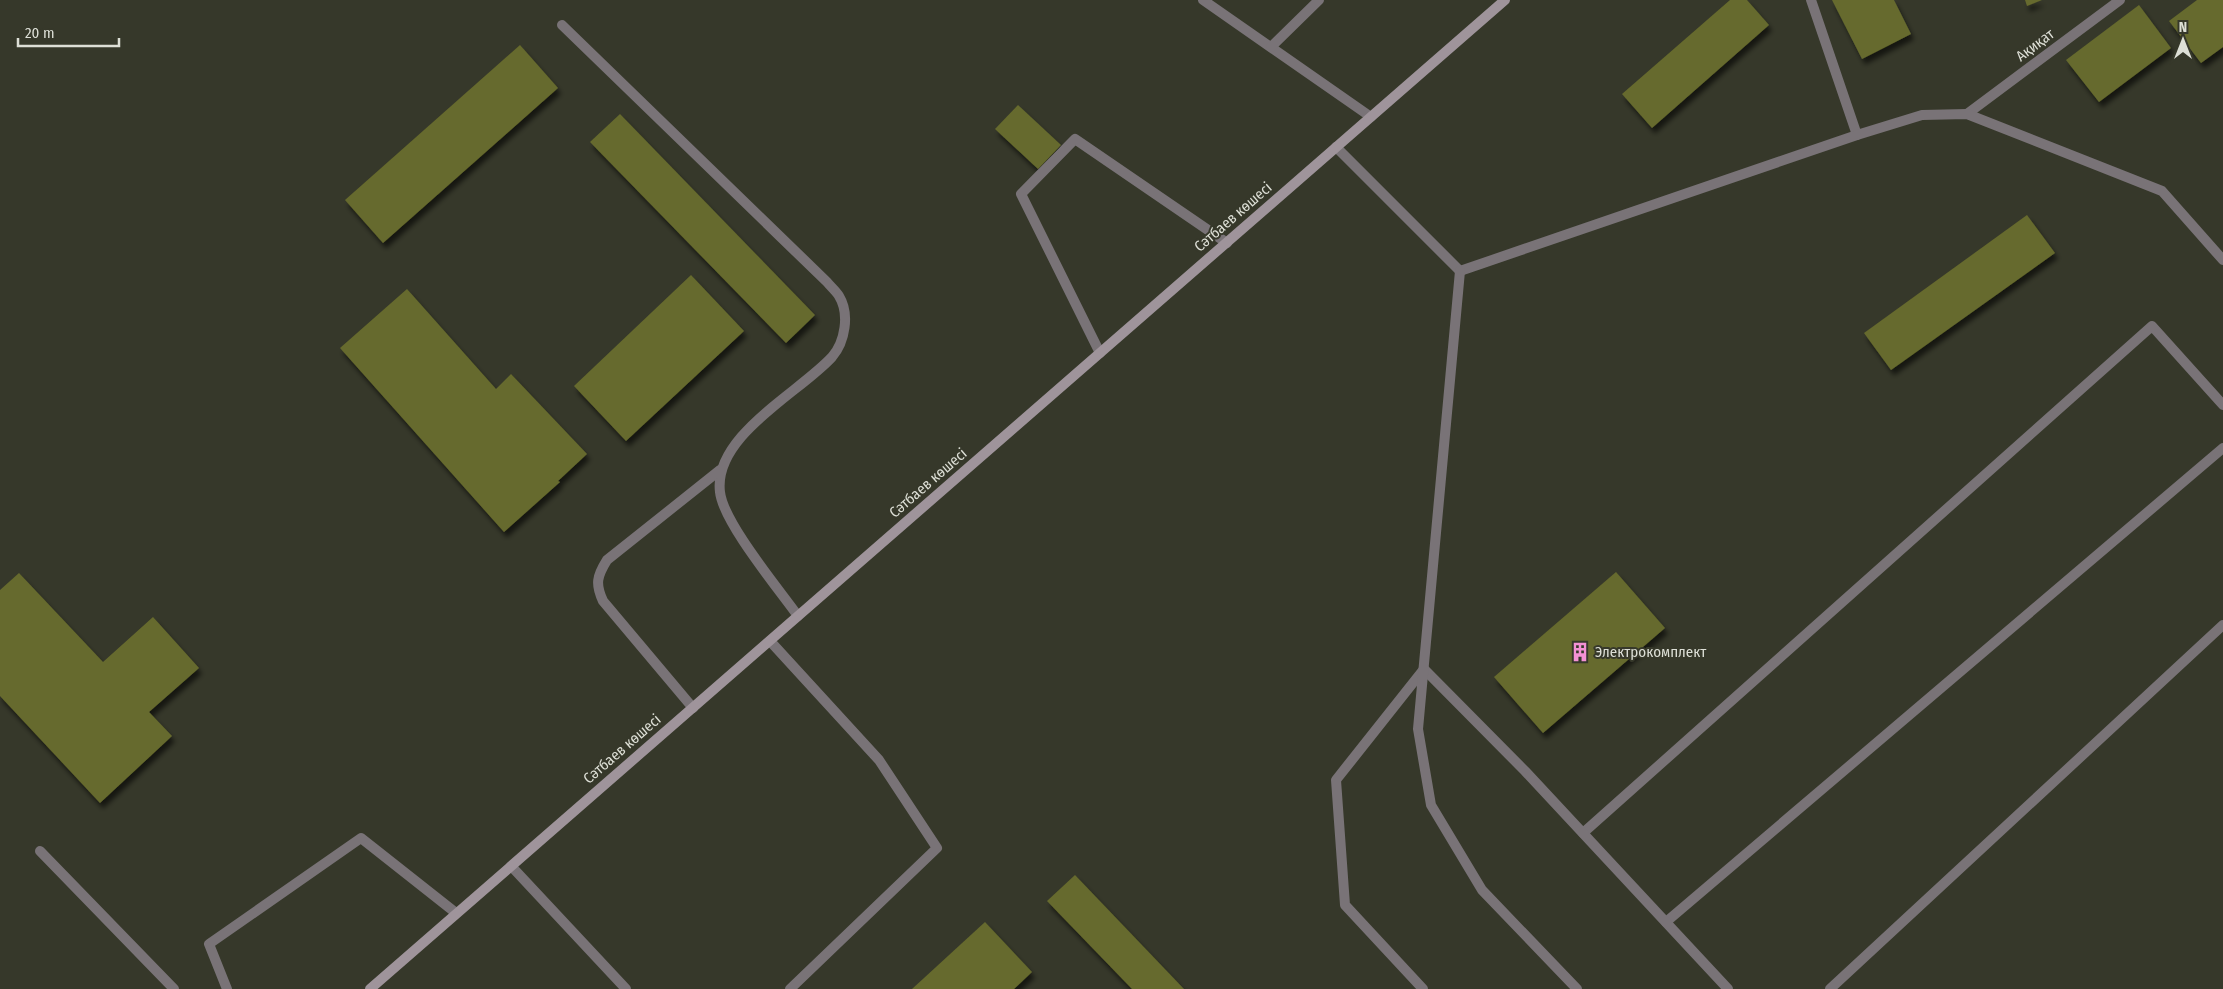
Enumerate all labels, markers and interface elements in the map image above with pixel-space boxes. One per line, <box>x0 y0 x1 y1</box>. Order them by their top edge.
scale bar <box>18 15 119 47</box>
north arrow <box>2158 15 2208 65</box>
text: N <box>2179 19 2187 36</box>
text: 20 m <box>25 24 55 42</box>
street label: Ақиқат <box>2012 24 2058 65</box>
street label: Сәтбаев көшесі <box>1190 178 1276 256</box>
street label: Сәтбаев көшесі <box>885 444 971 522</box>
building icon: Электрокомплект <box>1569 641 1591 663</box>
place label: Электрокомплект <box>1595 643 1707 661</box>
street label: Сәтбаев көшесі <box>579 710 665 788</box>

